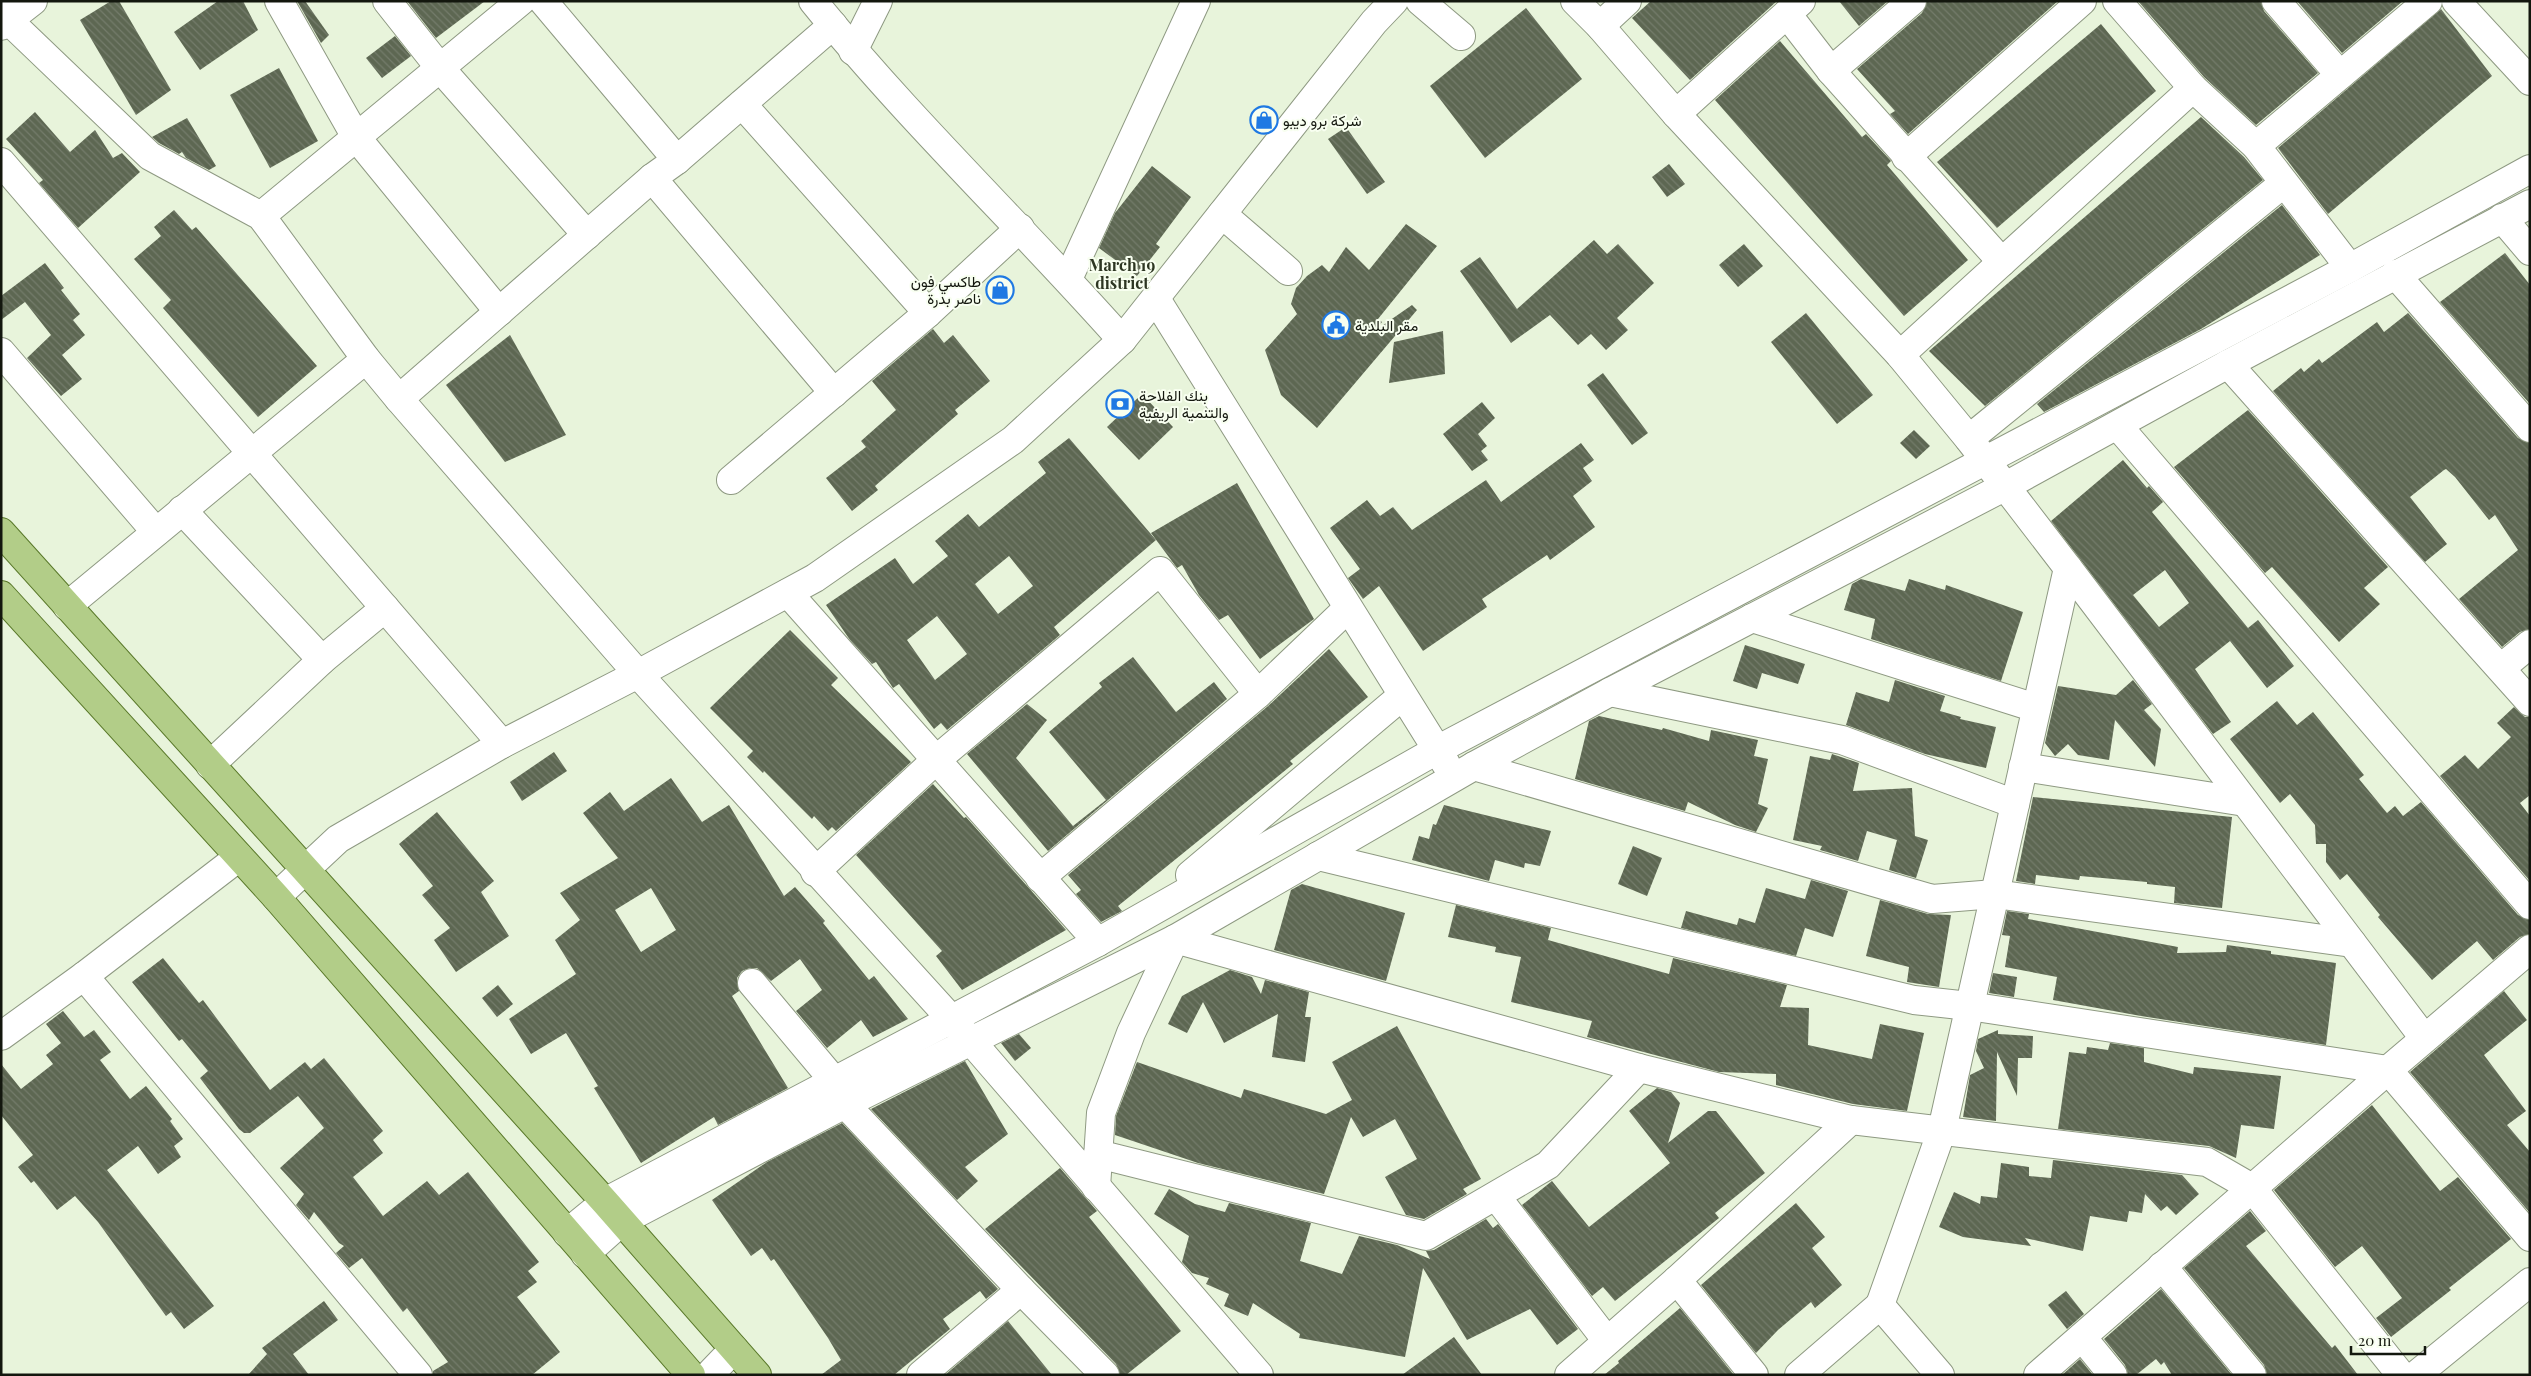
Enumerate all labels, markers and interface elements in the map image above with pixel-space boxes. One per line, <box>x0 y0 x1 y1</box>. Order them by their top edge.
shop icon: شركة برو ديبو <box>1249 105 1279 135</box>
place label: شركة برو ديبو <box>1283 110 1362 130</box>
district label: March 19 district <box>1089 254 1155 293</box>
place label: طاكسي فون ناصر بدرة <box>911 271 981 308</box>
shop icon: طاكسي فون ناصر بدرة <box>985 275 1015 305</box>
public building icon: مقر البلدية <box>1321 310 1351 340</box>
place label: مقر البلدية <box>1355 315 1418 335</box>
place label: بنك الفلاحة والتنمية الريفية <box>1139 385 1229 422</box>
bank icon: بنك الفلاحة والتنمية الريفية <box>1105 389 1135 419</box>
scale bar <box>2351 1324 2425 1356</box>
text: 20 m <box>2358 1330 2392 1350</box>

